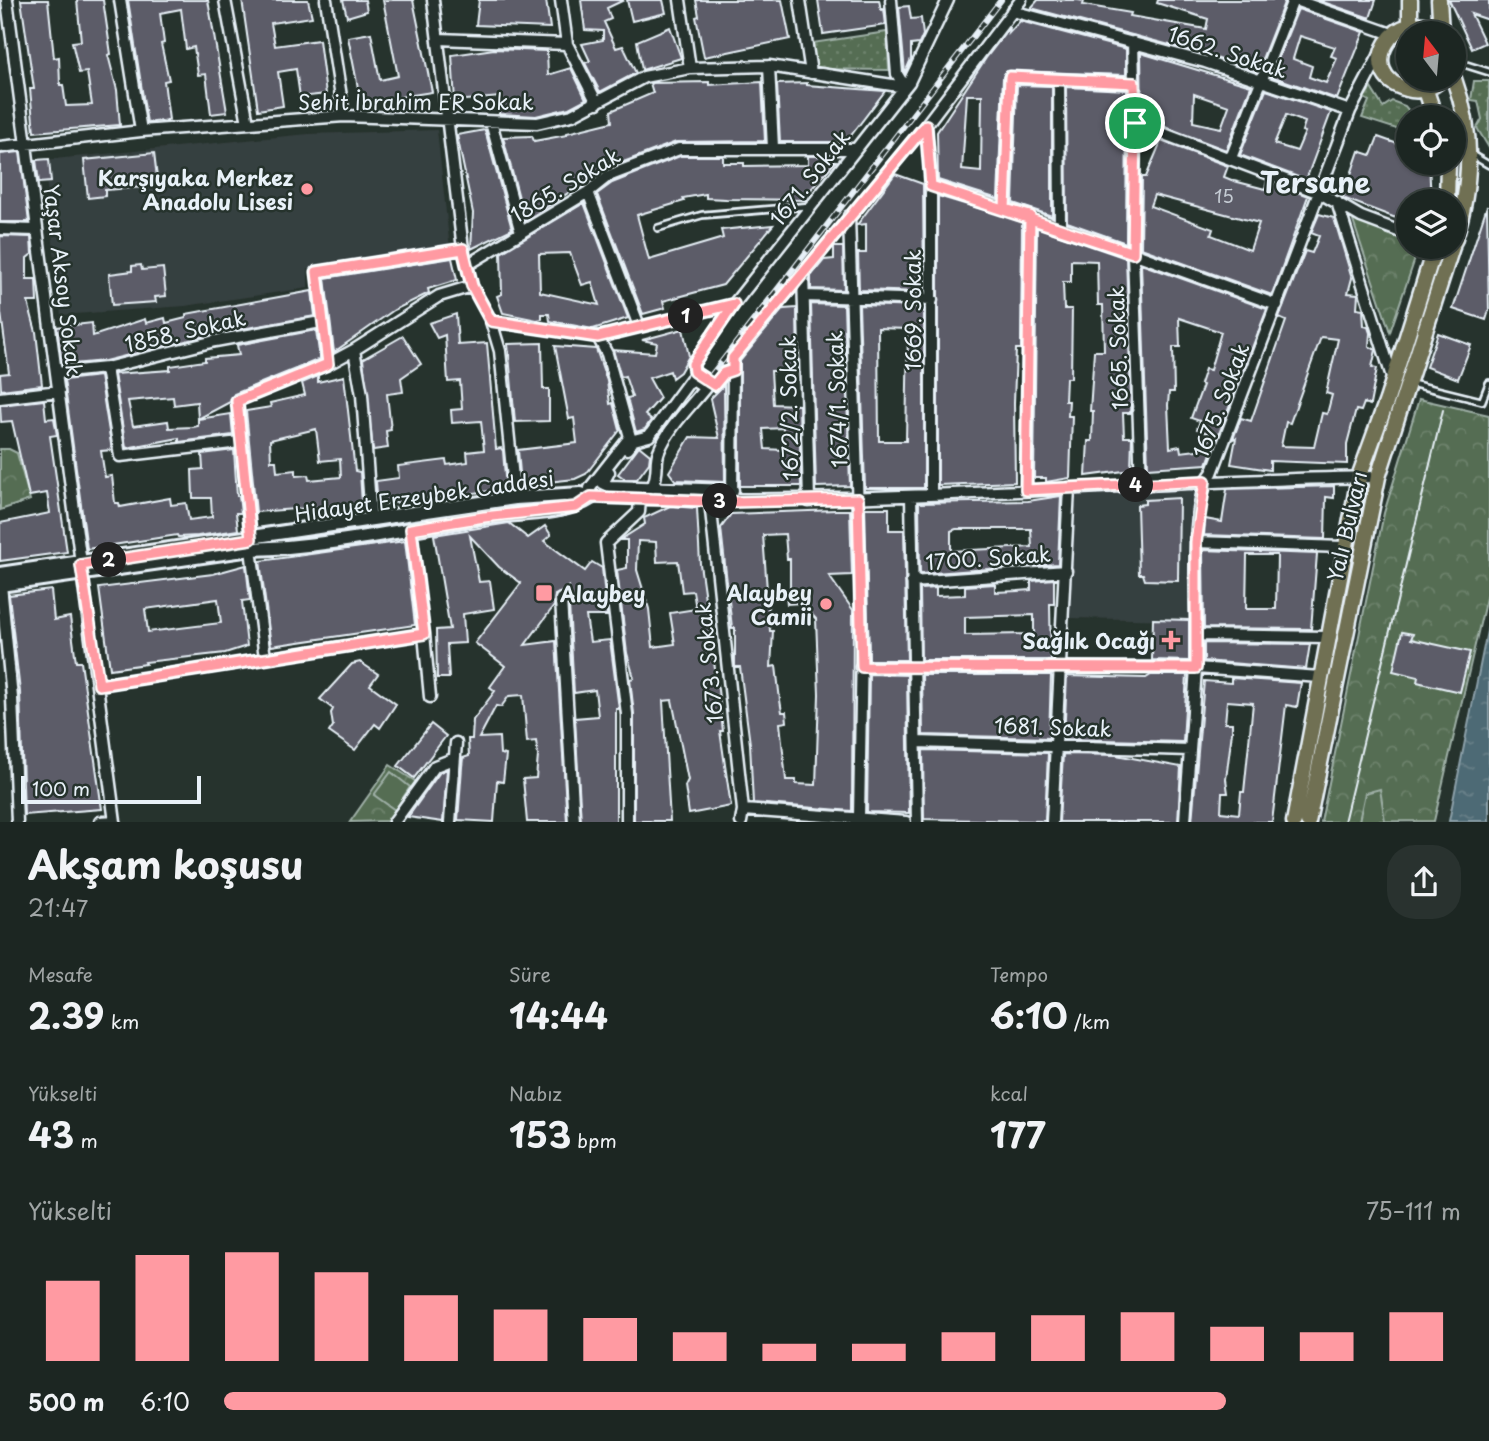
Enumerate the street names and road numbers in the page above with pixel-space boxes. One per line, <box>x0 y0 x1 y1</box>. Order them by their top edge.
street label: 1662. Sokak <box>1164 17 1292 85</box>
street label: Sehit İbrahim ER Sokak <box>298 85 534 117</box>
street label: 1671. Sokak <box>761 122 857 232</box>
street label: 1865. Sokak <box>504 139 626 229</box>
street label: Yaşar Aksoy Sokak <box>36 182 92 378</box>
street label: 1669. Sokak <box>896 249 928 371</box>
street label: 1665. Sokak <box>1099 286 1135 410</box>
street label: 1858. Sokak <box>121 301 249 359</box>
street label: 1674/1. Sokak <box>818 330 854 468</box>
street label: 1672/2. Sokak <box>771 335 805 481</box>
street label: 1675. Sokak <box>1183 338 1257 462</box>
street label: Hidayet Erzeybek Caddesi <box>292 461 556 529</box>
street label: Yalı Bulvarı <box>1318 468 1374 584</box>
street label: 1700. Sokak <box>924 537 1052 577</box>
street label: 1673. Sokak <box>686 601 730 725</box>
street label: 1681. Sokak <box>994 708 1112 744</box>

